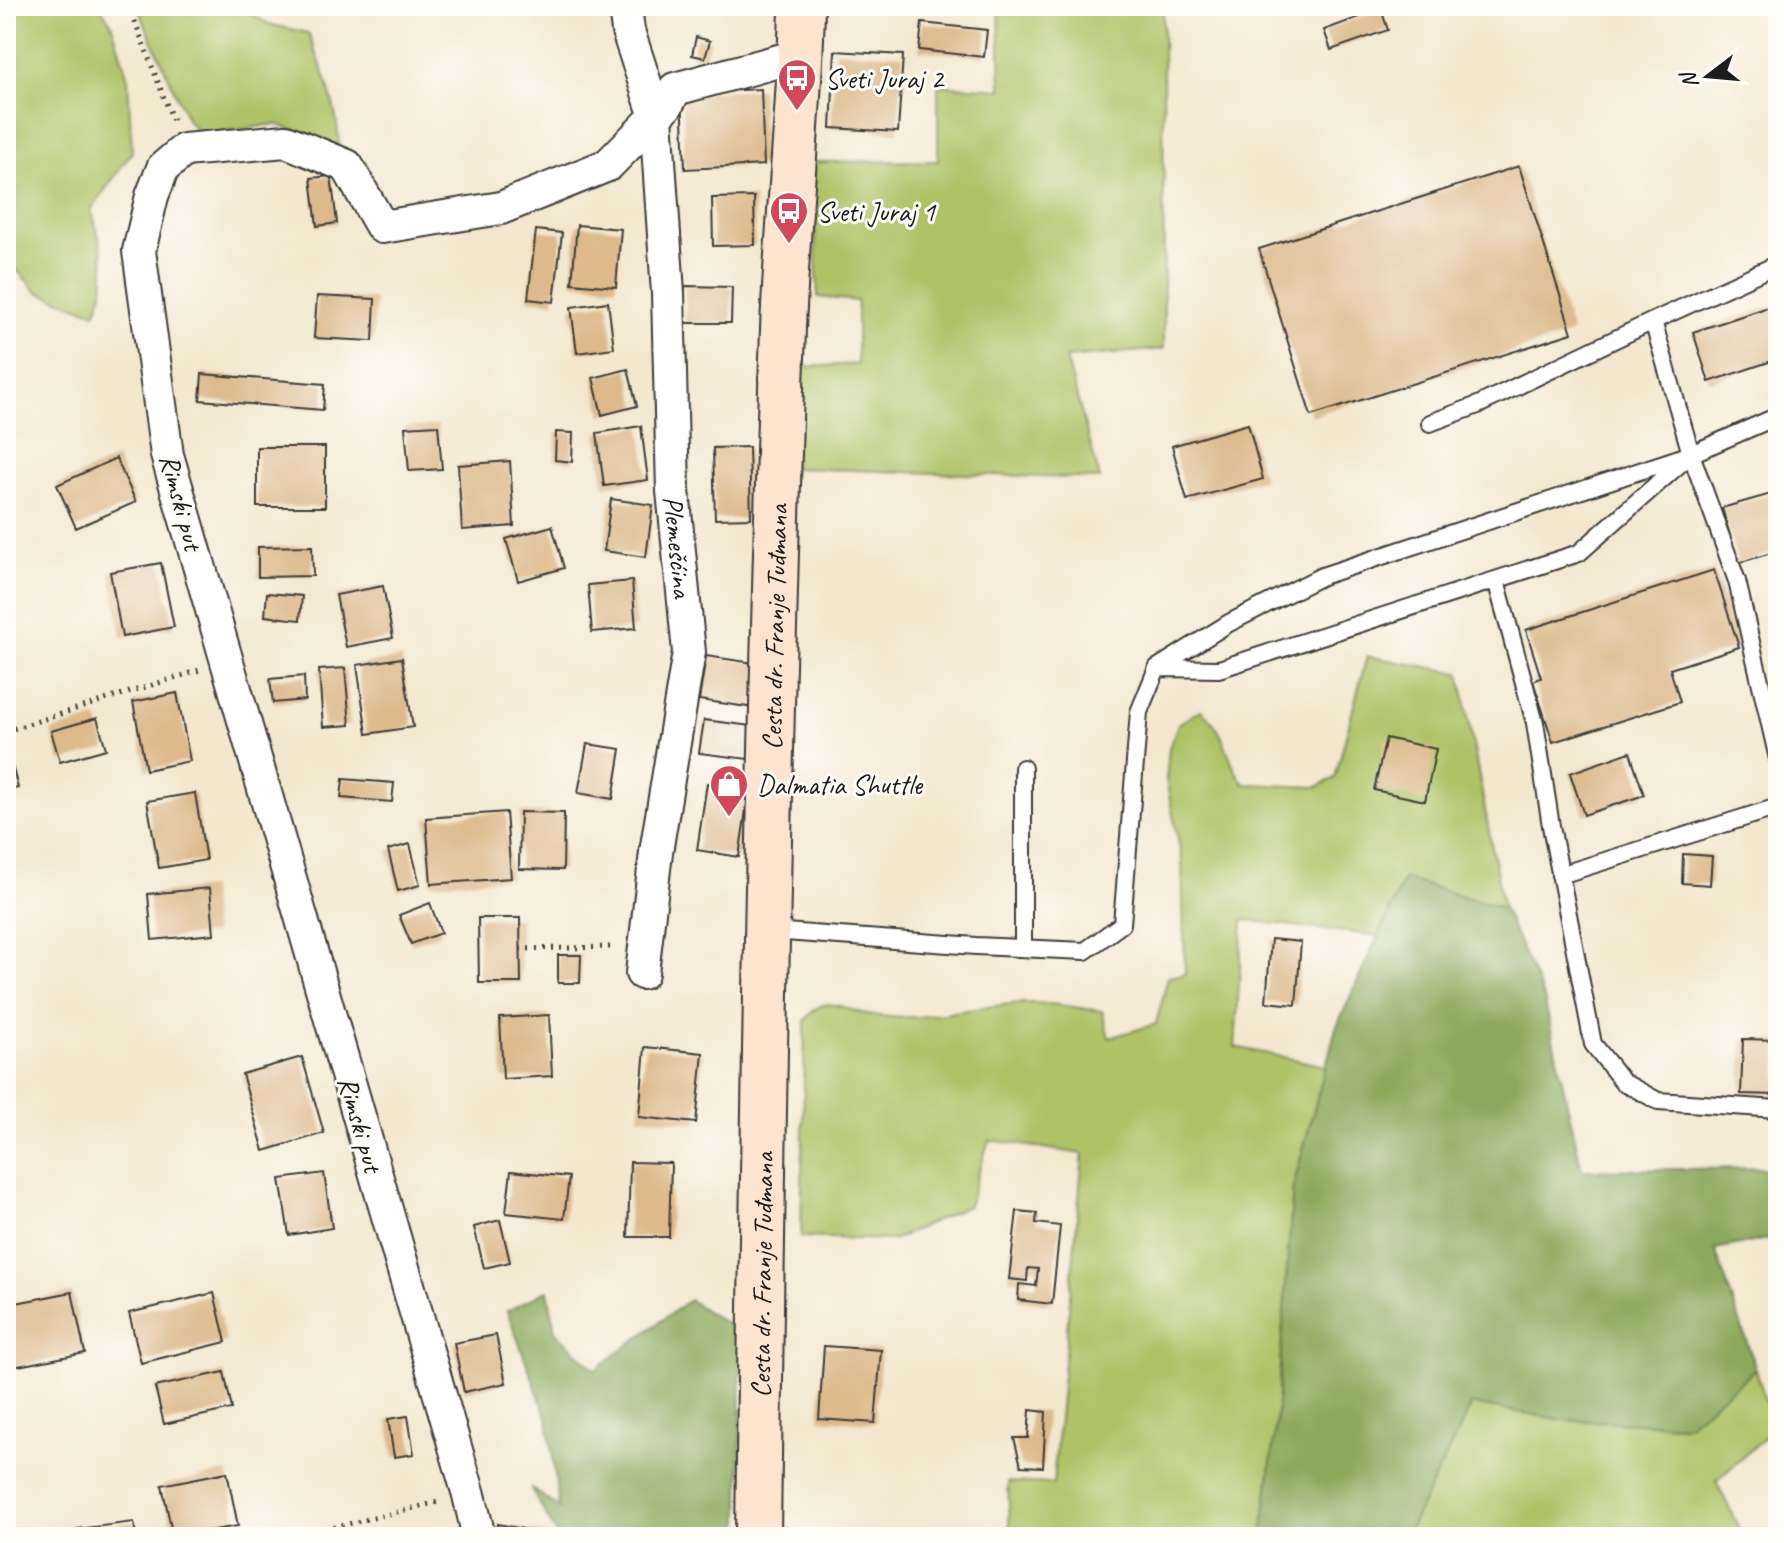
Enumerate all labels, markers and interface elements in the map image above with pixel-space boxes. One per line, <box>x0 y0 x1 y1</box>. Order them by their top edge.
north arrow <box>1668 36 1748 116</box>
bus stop icon: Sveti Juraj 2 <box>776 57 818 112</box>
place label: Sveti Juraj 2 <box>825 61 946 96</box>
text: N <box>1673 68 1705 92</box>
bus stop icon: Sveti Juraj 1 <box>768 190 810 245</box>
place label: Sveti Juraj 1 <box>817 194 937 229</box>
street label: Rimski put <box>152 450 212 557</box>
street label: Plemešćina <box>656 494 701 601</box>
street label: Cesta dr. Franje Tuđmana <box>754 502 795 750</box>
shop icon: Dalmatia Shuttle <box>708 763 750 818</box>
place label: Dalmatia Shuttle <box>757 767 924 802</box>
street label: Rimski put <box>330 1072 392 1179</box>
street label: Cesta dr. Franje Tuđmana <box>743 1150 781 1398</box>

